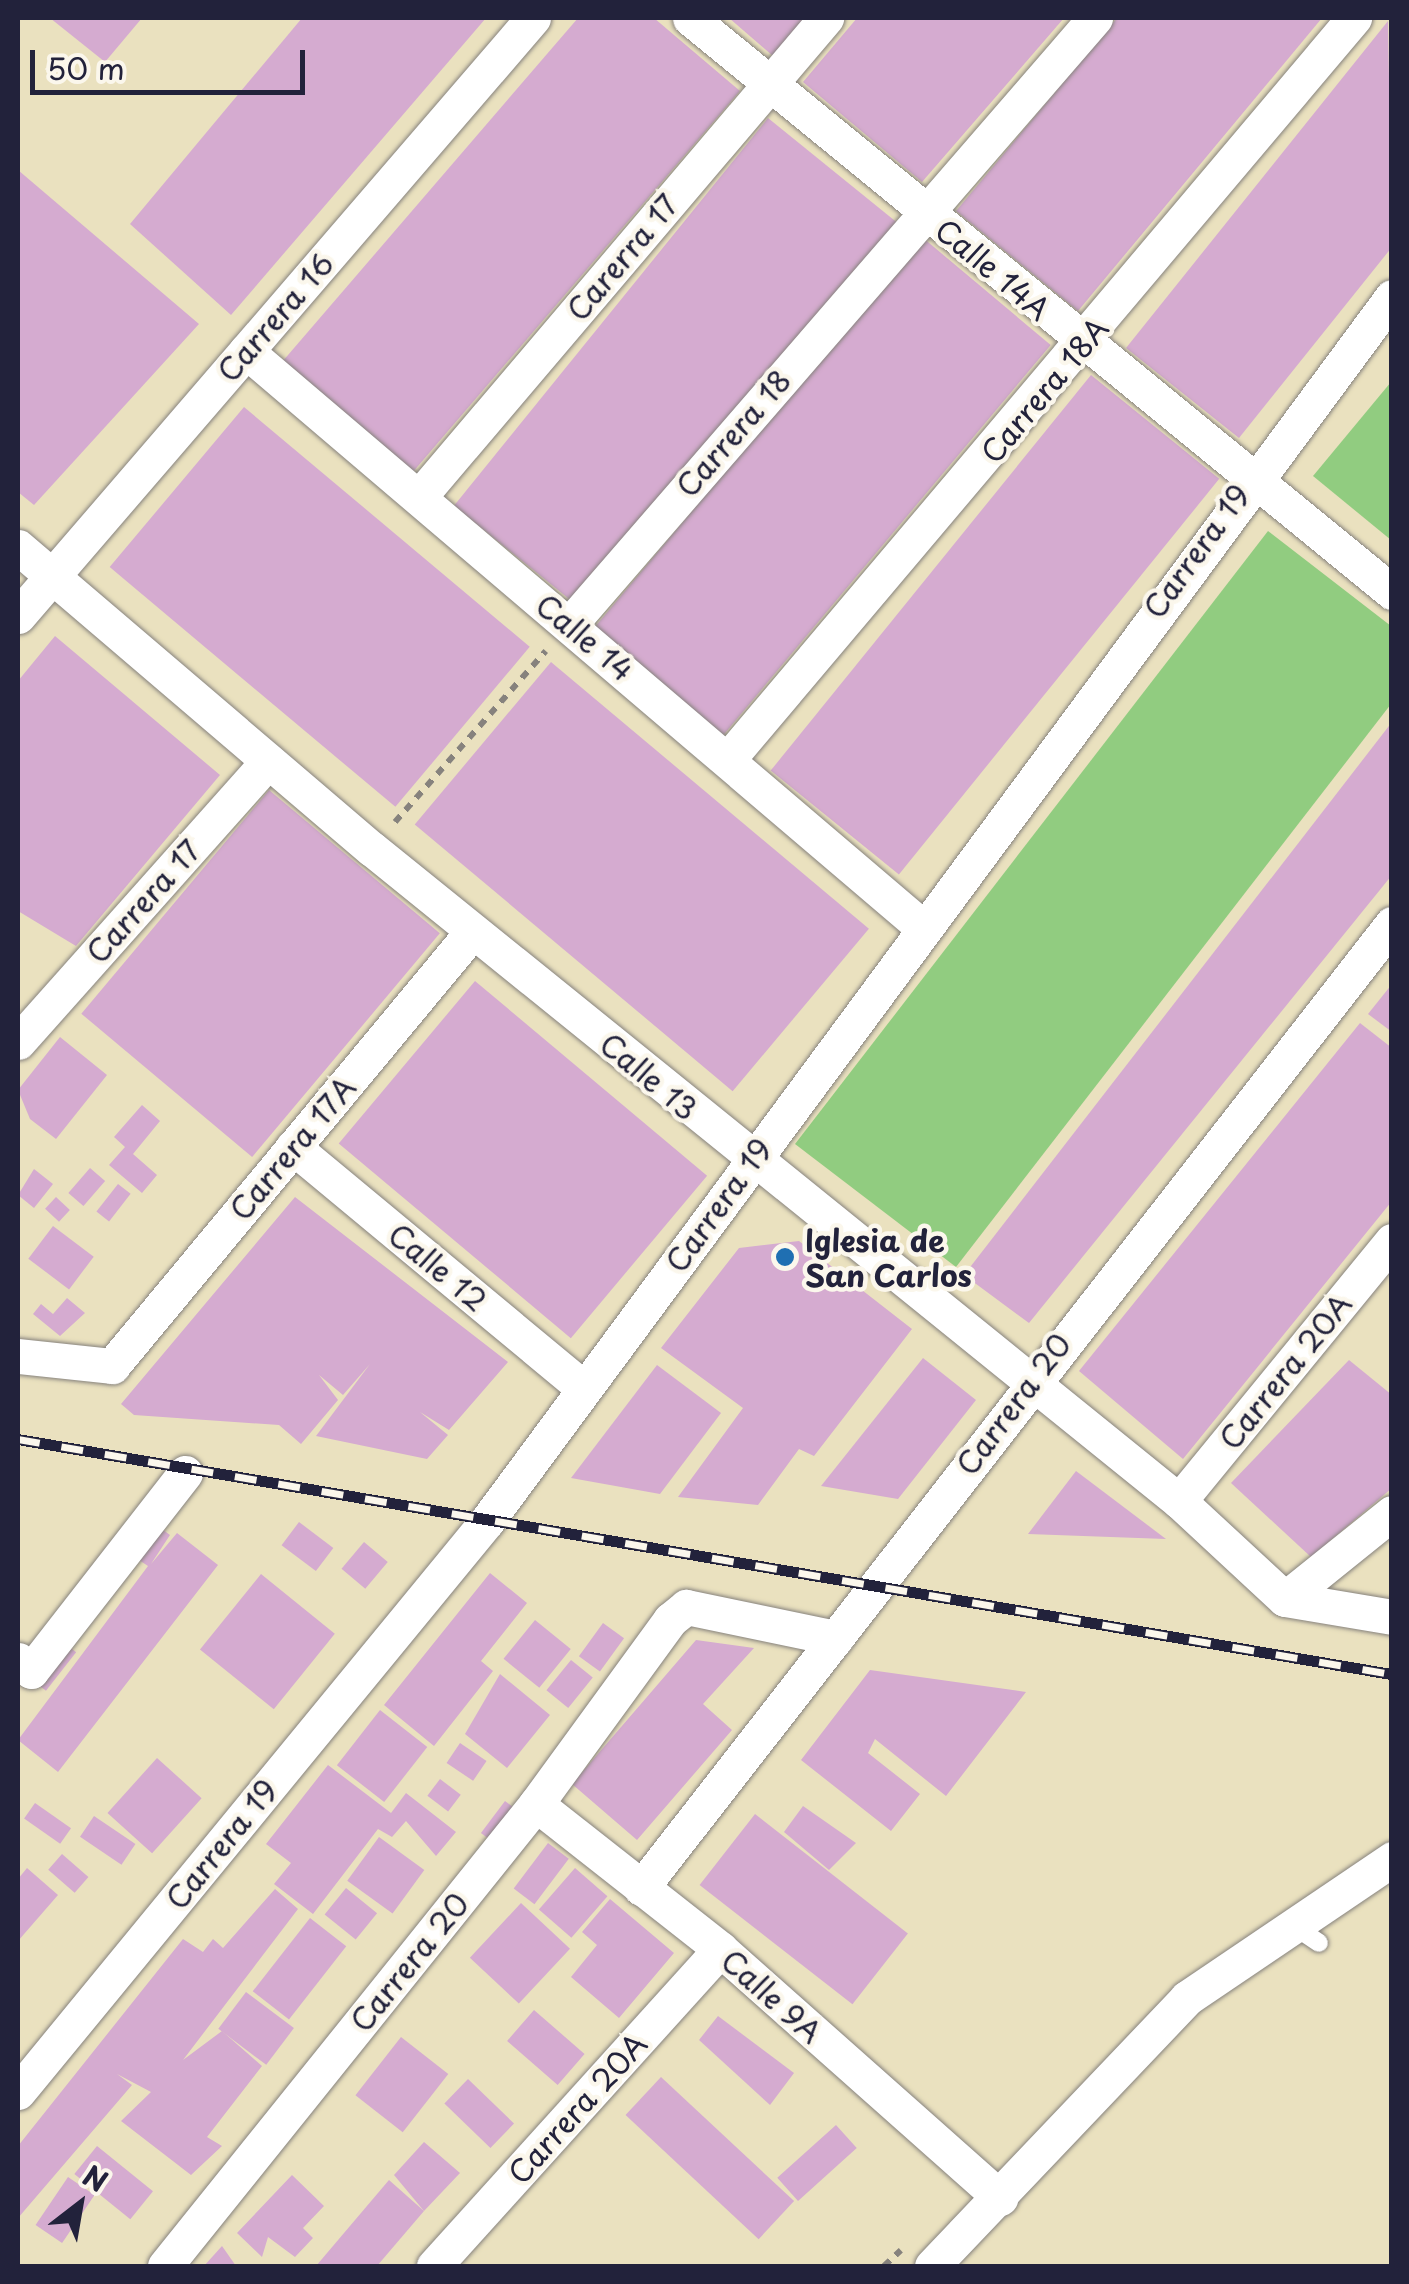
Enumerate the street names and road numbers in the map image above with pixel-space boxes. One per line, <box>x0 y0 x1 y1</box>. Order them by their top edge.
street label: Carerra 17 <box>559 186 685 328</box>
street label: Calle 14A <box>928 211 1058 327</box>
street label: Carrera 16 <box>209 245 341 389</box>
street label: Carrera 18A <box>973 310 1115 470</box>
street label: Carrera 18 <box>668 362 798 504</box>
street label: Carrera 19 <box>1136 478 1256 624</box>
street label: Calle 14 <box>529 586 641 688</box>
street label: Carrera 17 <box>78 832 208 970</box>
street label: Calle 13 <box>593 1025 705 1127</box>
street label: Carrera 17A <box>221 1069 363 1227</box>
street label: Carrera 19 <box>658 1132 778 1278</box>
street label: Calle 12 <box>381 1215 495 1319</box>
street label: Carrera 20A <box>1211 1286 1359 1456</box>
street label: Carrera 20 <box>948 1326 1078 1482</box>
street label: Carrera 19 <box>158 1772 284 1916</box>
street label: Carrera 20 <box>342 1886 476 2038</box>
street label: Calle 9A <box>714 1942 830 2050</box>
street label: Carrera 20A <box>500 2025 654 2191</box>

